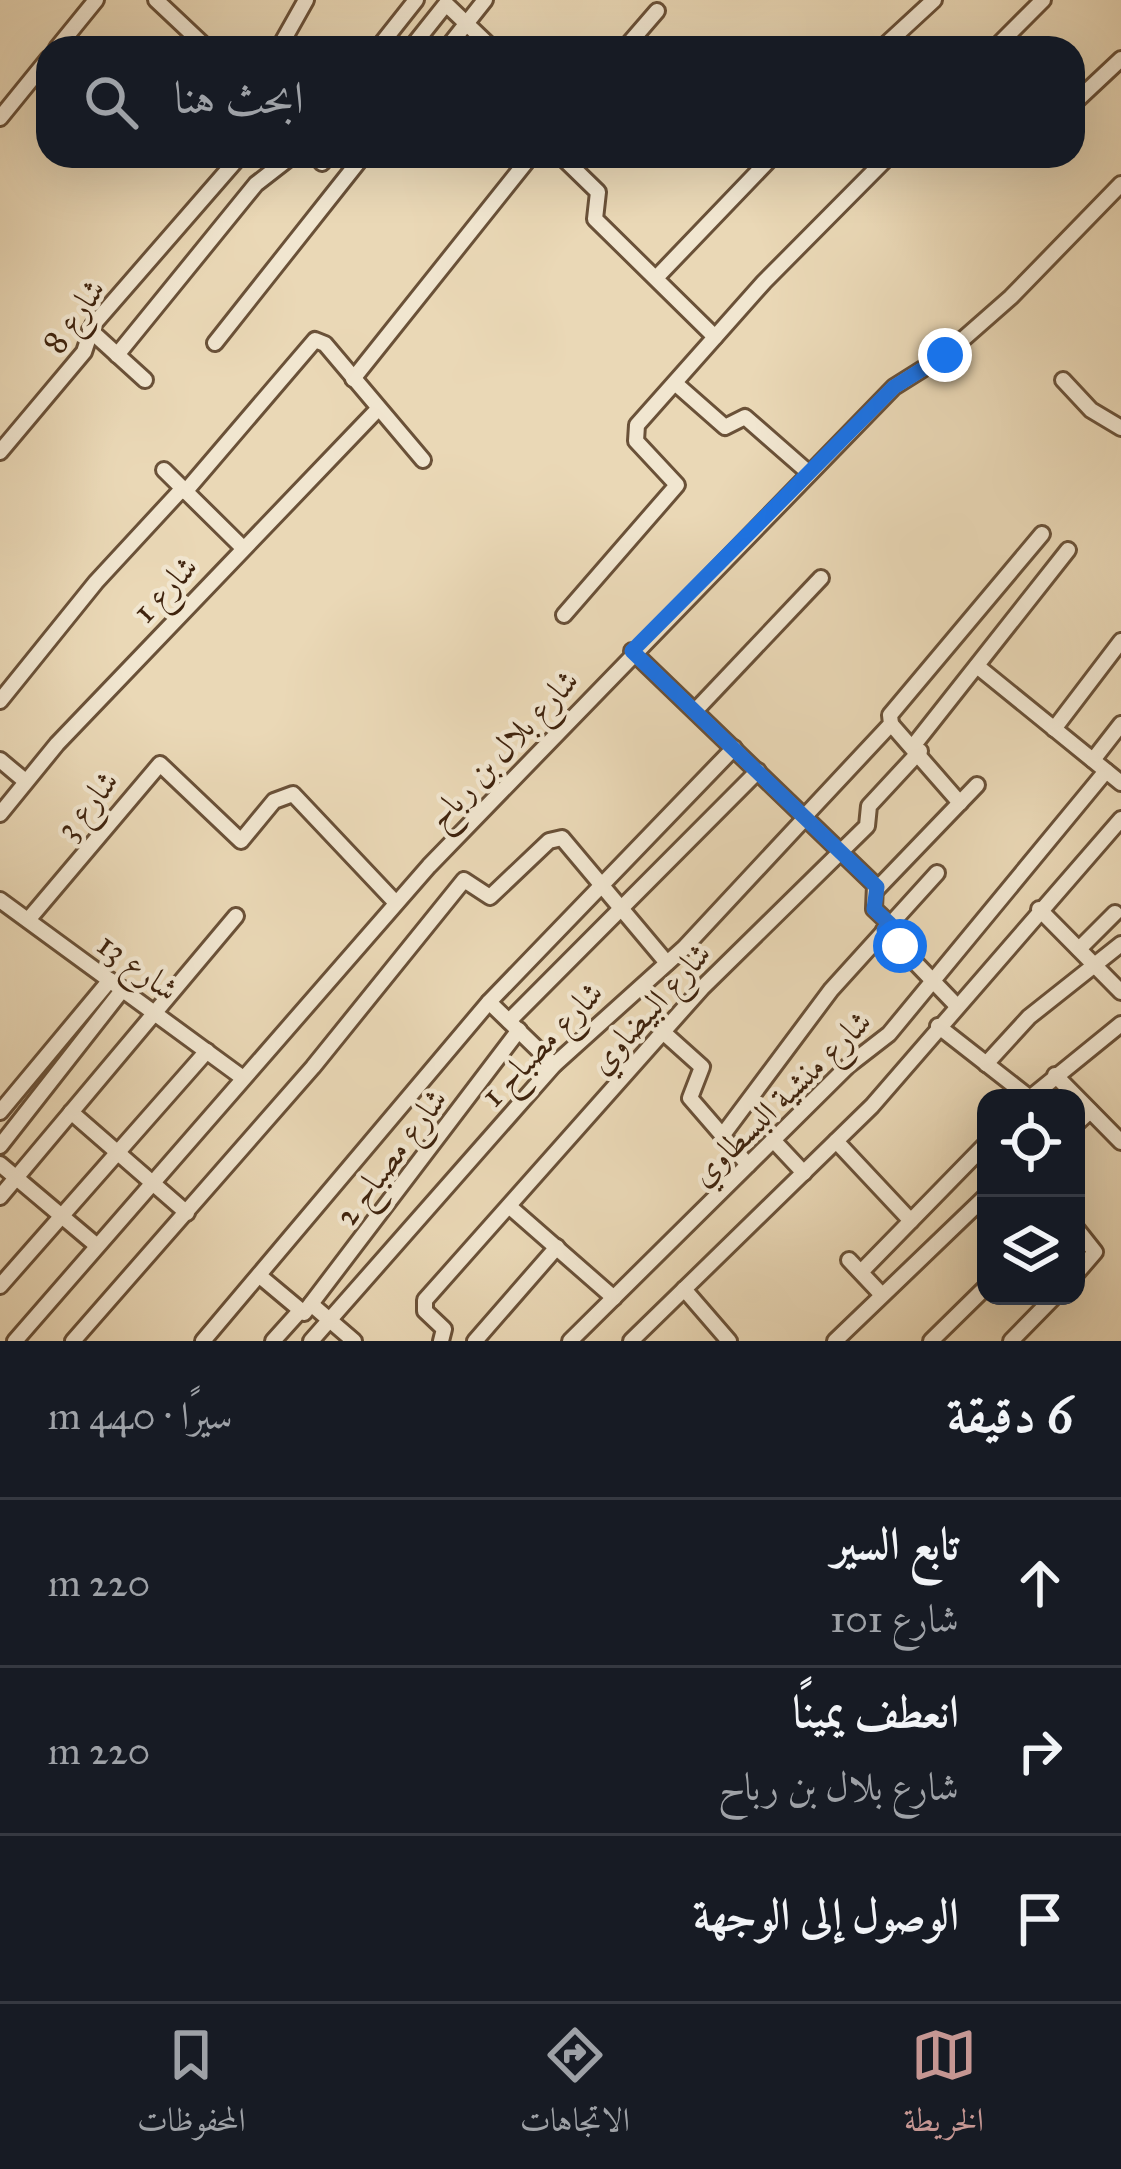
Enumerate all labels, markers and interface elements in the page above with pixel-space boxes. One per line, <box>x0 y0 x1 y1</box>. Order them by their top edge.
search box <box>36 36 1085 168</box>
icon: search <box>78 69 144 135</box>
text: ابحث هنا <box>174 70 304 125</box>
street label: شارع 8 <box>34 271 120 366</box>
route end <box>918 328 972 382</box>
street label: شارع 1 <box>124 547 212 636</box>
street label: شارع بلال بن رباح <box>419 661 594 843</box>
street label: شارع 3 <box>47 762 133 853</box>
route start <box>873 919 927 973</box>
street label: شارع 13 <box>85 924 186 1016</box>
street label: شارع البيضاوي <box>581 934 725 1087</box>
street label: شارع مصباح 1 <box>473 973 618 1121</box>
street label: شارع منشية البسطاوي <box>682 1002 885 1200</box>
street label: شارع مصباح 2 <box>326 1080 463 1239</box>
map controls <box>977 1089 1085 1305</box>
button: locate <box>977 1089 1085 1197</box>
button: layers <box>977 1197 1085 1305</box>
text: 6 دقيقة <box>947 1384 1073 1446</box>
text: سيرًا · 440 m <box>48 1392 233 1440</box>
text: تابع السير <box>832 1516 959 1571</box>
icon: ahead <box>1007 1550 1073 1616</box>
text: 220 m <box>48 1559 150 1607</box>
text: شارع 101 <box>830 1595 959 1643</box>
text: انعطف يمينًا <box>793 1684 959 1739</box>
icon: right <box>1007 1718 1073 1784</box>
text: 220 m <box>48 1727 150 1775</box>
text: شارع بلال بن رباح <box>718 1763 959 1811</box>
icon: arrive <box>1007 1886 1073 1952</box>
text: الوصول إلى الوجهة <box>693 1887 959 1942</box>
tab: المحفوظات <box>137 2022 246 2152</box>
tab: الاتجاهات <box>520 2022 630 2152</box>
tab: الخريطة <box>904 2022 984 2152</box>

